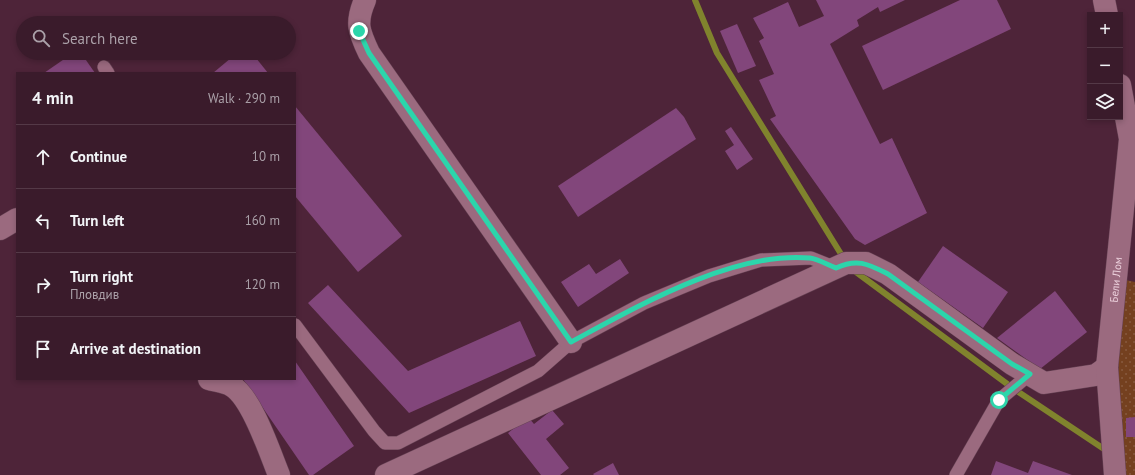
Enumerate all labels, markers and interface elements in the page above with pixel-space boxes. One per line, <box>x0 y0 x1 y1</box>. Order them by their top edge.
map controls <box>1087 12 1123 120</box>
button: + <box>1087 12 1123 48</box>
search box <box>16 16 296 60</box>
route end <box>350 22 368 40</box>
icon: search <box>30 27 52 49</box>
text: Search here <box>62 29 138 48</box>
button: − <box>1087 48 1123 84</box>
button: layers <box>1087 84 1123 120</box>
text: 4 min <box>32 87 73 109</box>
text: Walk · 290 m <box>208 90 280 107</box>
icon: ahead <box>32 146 54 168</box>
text: Continue <box>70 147 127 166</box>
text: 10 m <box>252 148 280 165</box>
icon: left <box>32 210 54 232</box>
text: Turn left <box>70 211 124 230</box>
text: 160 m <box>245 212 280 229</box>
street label: Бели Лом <box>1107 256 1125 303</box>
text: Turn right <box>70 267 133 286</box>
icon: right <box>32 274 54 296</box>
text: 120 m <box>245 276 280 293</box>
text: Пловдив <box>70 286 119 303</box>
icon: arrive <box>32 338 54 360</box>
text: Arrive at destination <box>70 339 201 358</box>
route start <box>990 391 1008 409</box>

